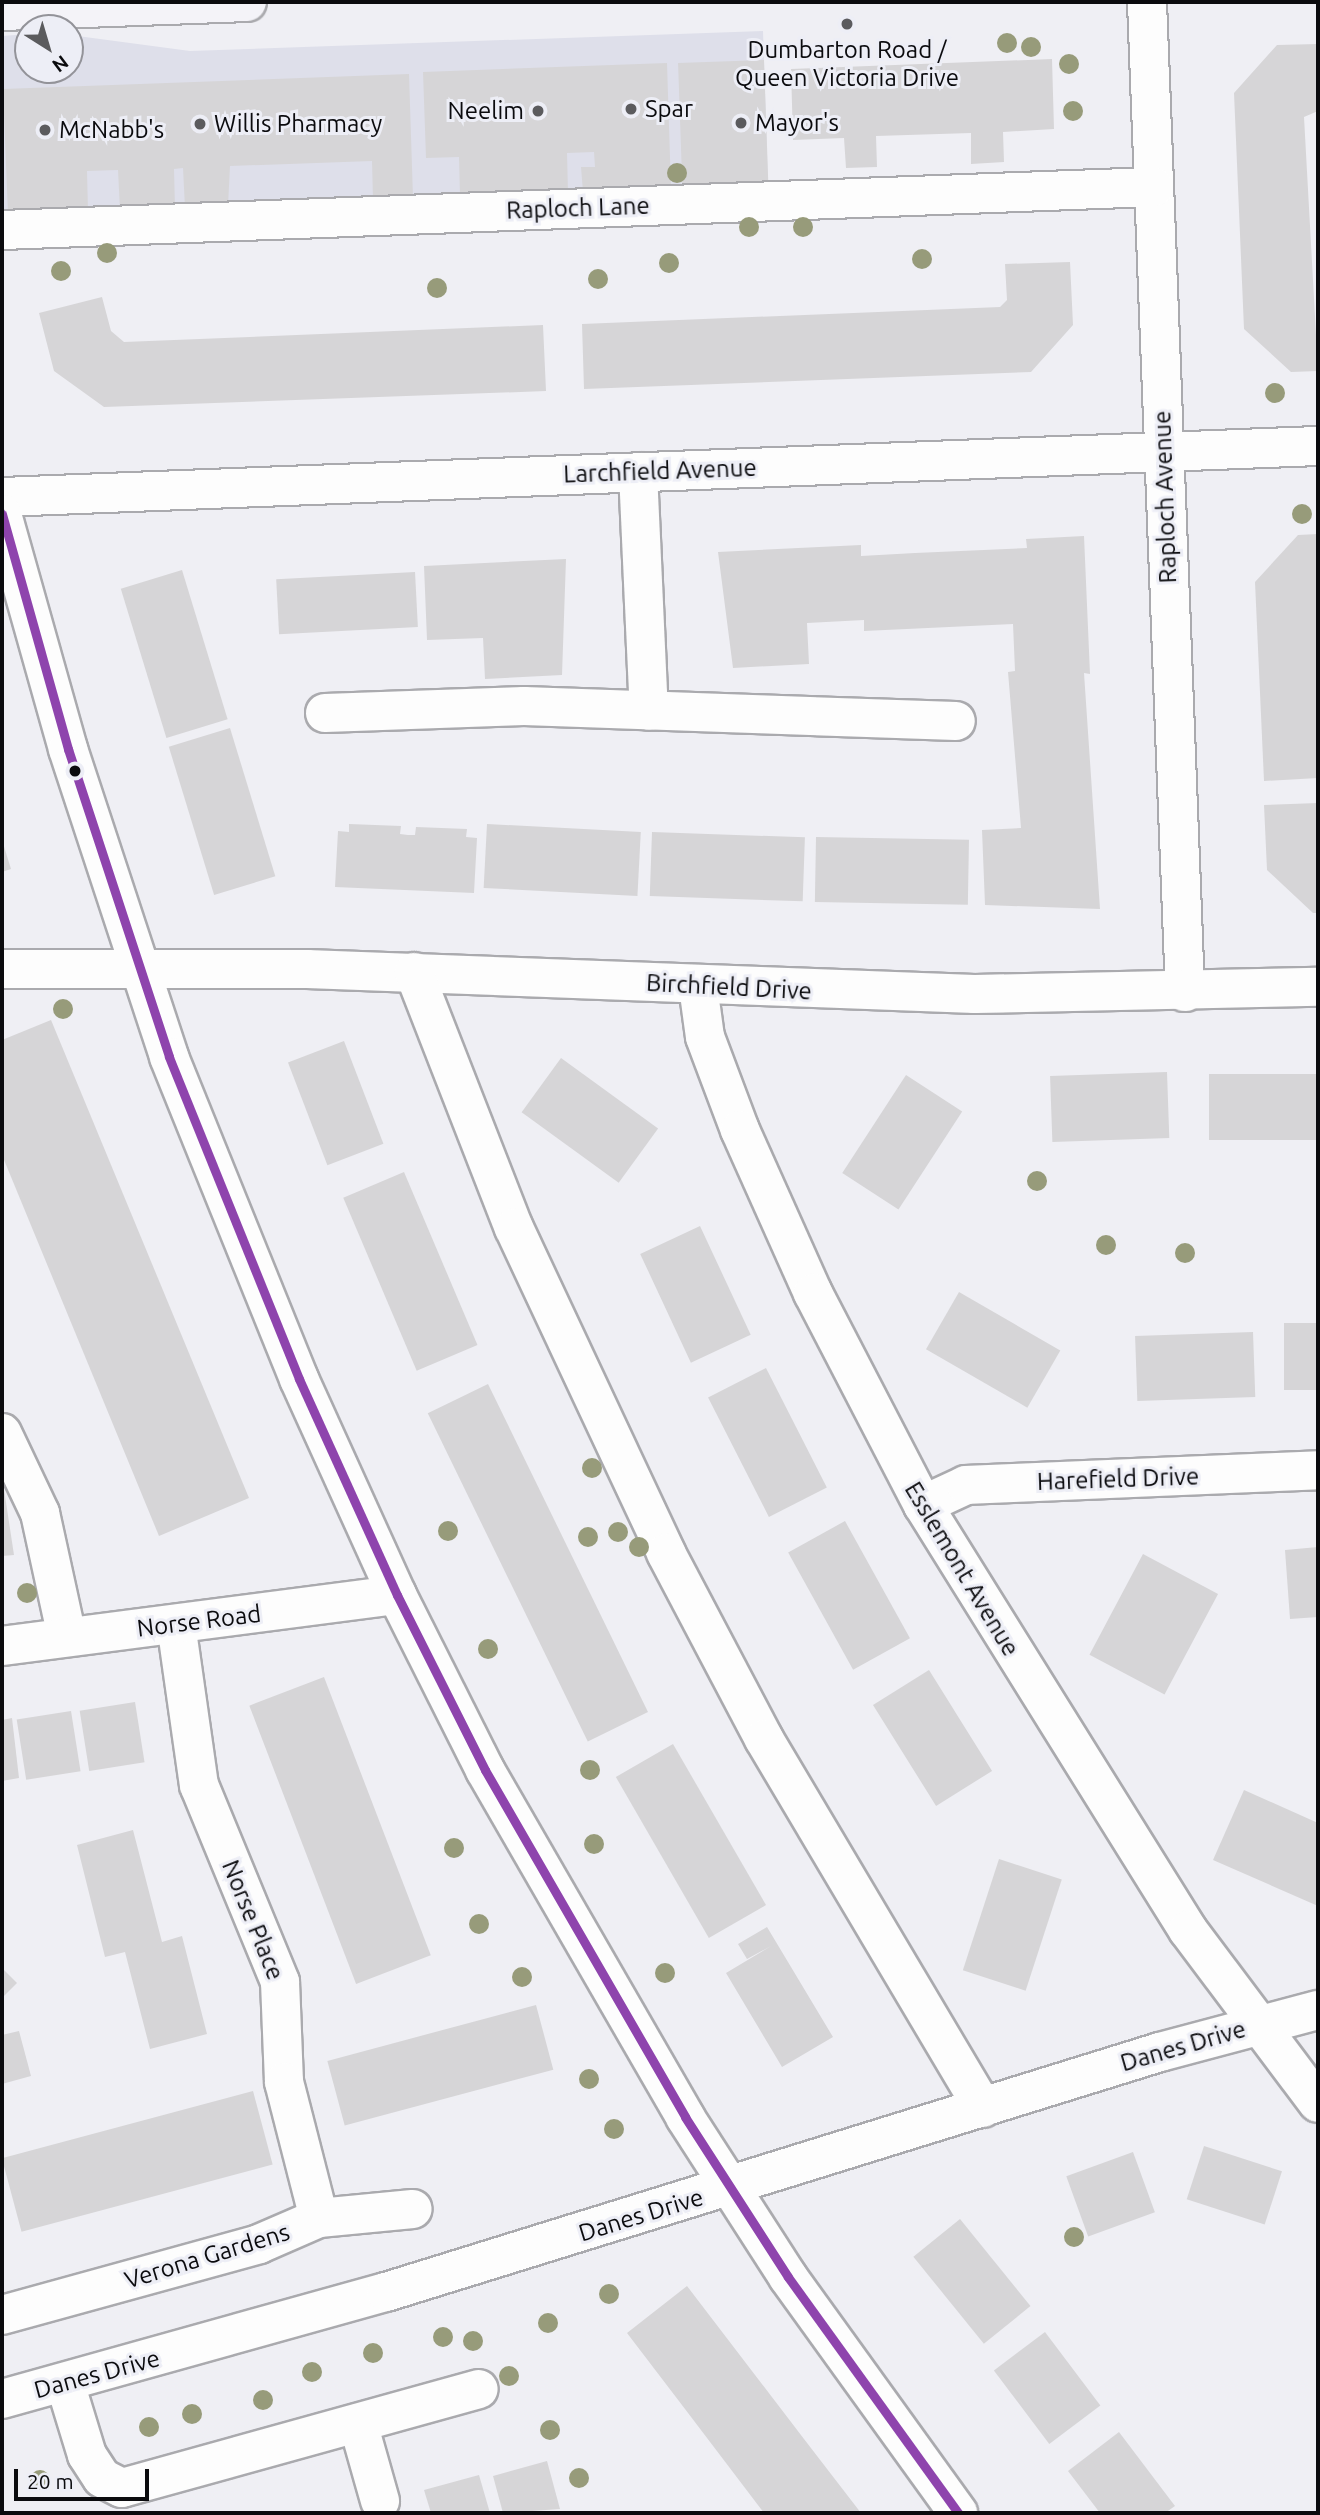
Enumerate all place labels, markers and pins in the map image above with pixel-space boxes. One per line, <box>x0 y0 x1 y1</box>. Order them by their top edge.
marker: Dumbarton Road / Queen Victoria Drive <box>839 16 855 32</box>
place label: Dumbarton Road / Queen Victoria Drive <box>735 36 959 92</box>
place label: Spar <box>645 95 693 123</box>
place label: Neelim <box>448 97 524 125</box>
marker: Spar <box>623 101 639 117</box>
marker: Neelim <box>530 103 546 119</box>
place label: Mayor's <box>755 109 839 137</box>
place label: Willis Pharmacy <box>214 110 382 138</box>
marker: Mayor's <box>733 115 749 131</box>
place label: McNabb's <box>59 116 164 144</box>
marker: Willis Pharmacy <box>192 116 208 132</box>
marker: McNabb's <box>37 122 53 138</box>
unlabelled marker <box>68 764 82 778</box>

